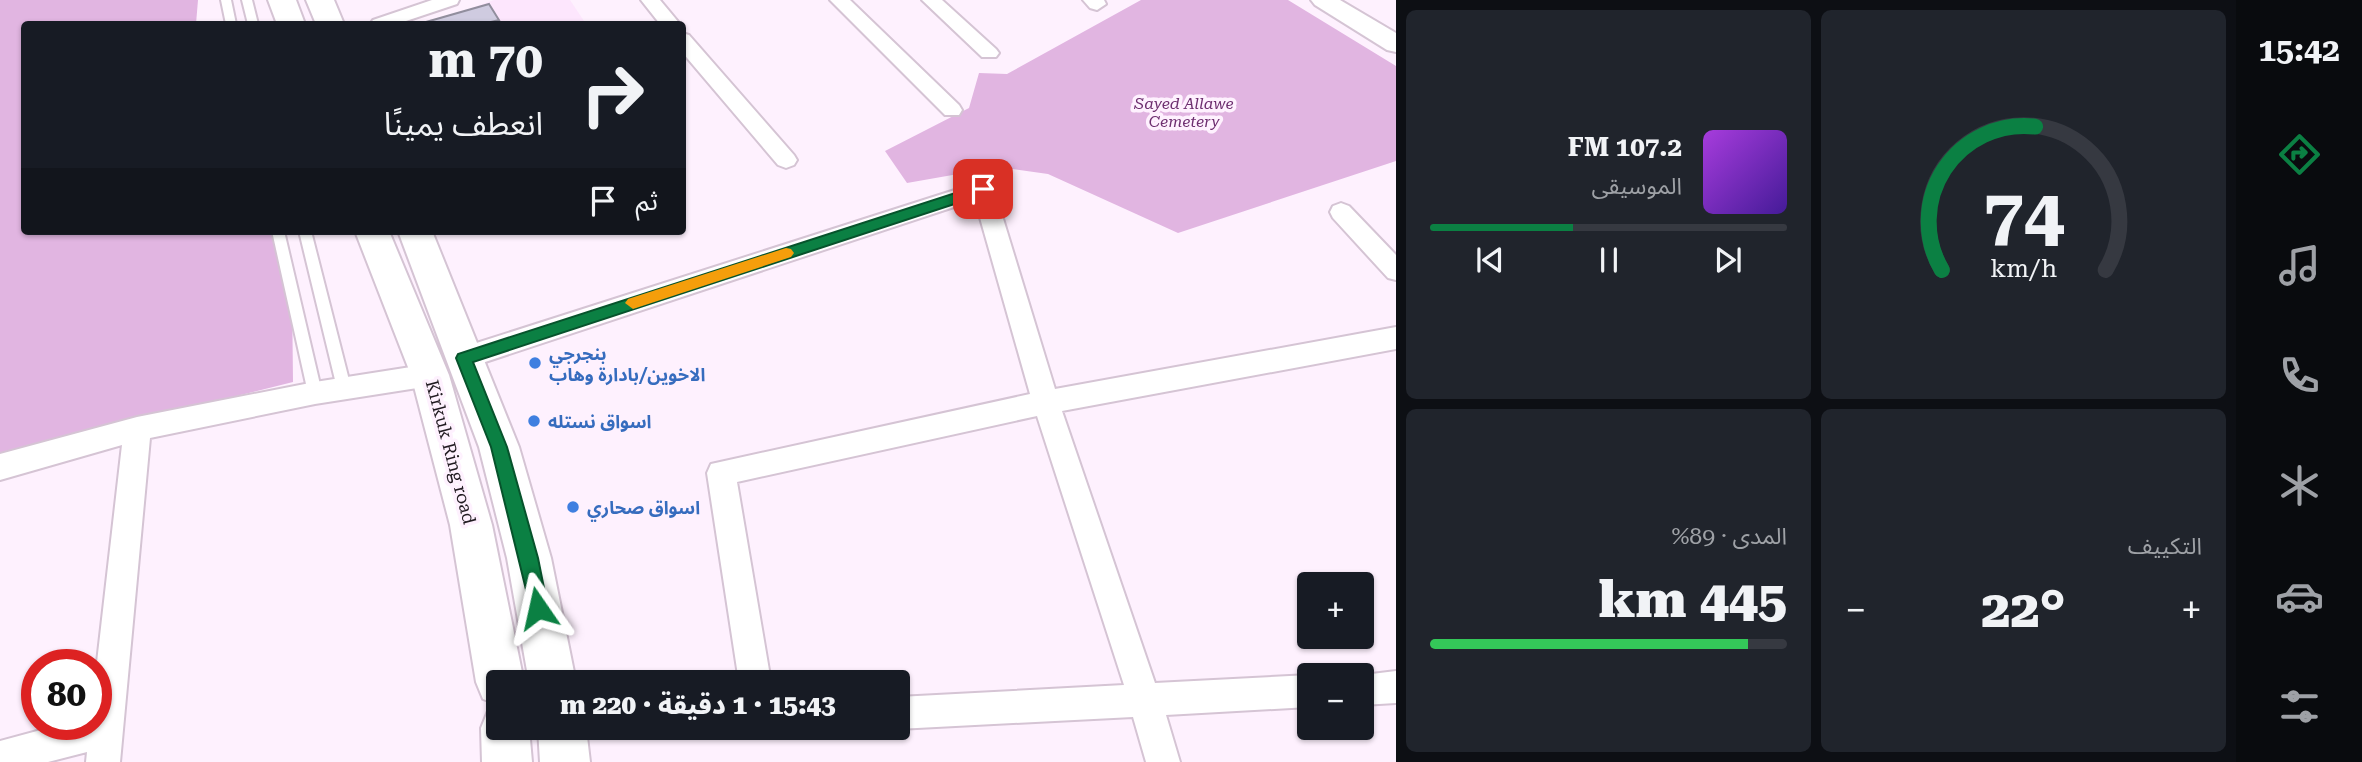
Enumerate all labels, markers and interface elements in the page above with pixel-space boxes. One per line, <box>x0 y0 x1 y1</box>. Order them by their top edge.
text: 15:42 <box>2258 31 2340 69</box>
text: 70 m <box>428 32 543 89</box>
icon: right <box>567 49 658 140</box>
park label: Sayed Allawe Cemetery <box>1133 94 1234 131</box>
text: انعطف يمينًا <box>384 105 543 143</box>
icon: directions <box>2275 130 2324 179</box>
text: 107.2 FM <box>1568 132 1682 162</box>
pin <box>953 159 1013 219</box>
icon: arrive <box>964 170 1002 208</box>
text: الموسيقى <box>1591 173 1682 200</box>
text: 74 <box>1983 174 2064 259</box>
icon: arrive <box>584 182 622 220</box>
text: ثم <box>636 186 658 216</box>
icon: previous <box>1471 241 1509 279</box>
icon: pause <box>1590 241 1628 279</box>
icon: next <box>1709 241 1747 279</box>
icon: music <box>2275 241 2324 290</box>
text: km/h <box>1990 254 2057 283</box>
place label: بنجرجي الاخوين/بادارة وهاب <box>549 343 705 386</box>
icon: phone <box>2275 351 2324 400</box>
marker: بنجرجي الاخوين/بادارة وهاب <box>527 355 543 371</box>
street label: Kirkuk Ring road <box>422 378 480 527</box>
place label: اسواق نستله <box>548 411 652 432</box>
marker: اسواق نستله <box>526 413 542 429</box>
icon: climate <box>2275 461 2324 510</box>
place label: اسواق صحاري <box>587 497 700 522</box>
marker: اسواق صحاري <box>565 499 581 515</box>
text: المدى · 89% <box>1671 523 1787 550</box>
text: التكييف <box>2128 533 2202 560</box>
text: 445 km <box>1599 569 1787 630</box>
position arrow <box>501 571 575 645</box>
map controls <box>1297 572 1374 740</box>
button: + <box>1297 572 1374 649</box>
icon: car <box>2275 572 2324 621</box>
text: 22° <box>1981 579 2066 640</box>
text: − <box>1845 588 1866 632</box>
text: + <box>2181 588 2202 632</box>
speed limit sign: 80 <box>21 649 112 740</box>
button: − <box>1297 663 1374 740</box>
icon: filters <box>2275 682 2324 731</box>
text: 15:43 · 1 دقيقة · 220 m <box>560 690 836 720</box>

